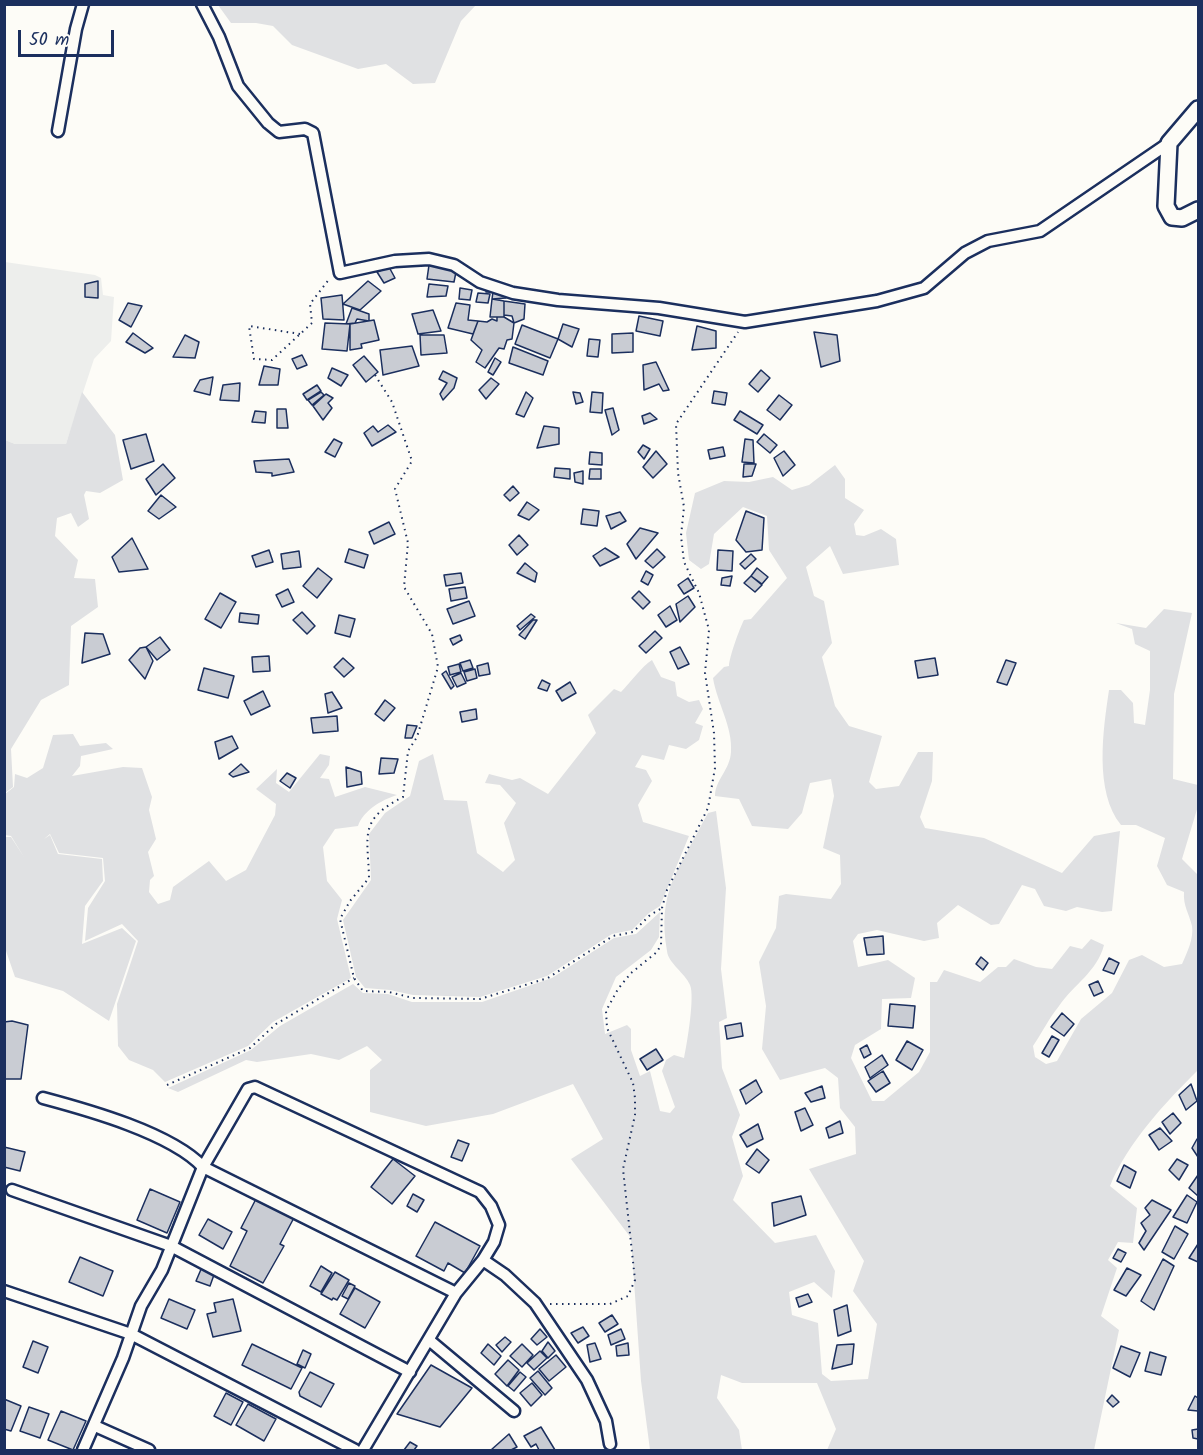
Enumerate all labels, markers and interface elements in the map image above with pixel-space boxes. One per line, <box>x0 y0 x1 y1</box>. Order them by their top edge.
scale bar <box>21 18 117 56</box>
text: 50 m <box>29 26 69 55</box>

